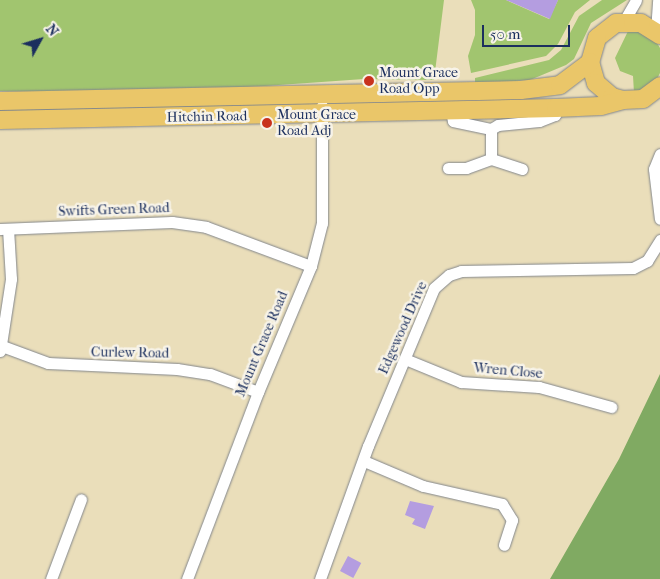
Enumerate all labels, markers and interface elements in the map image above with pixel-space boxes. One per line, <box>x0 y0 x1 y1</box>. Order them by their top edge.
north arrow <box>15 15 65 65</box>
scale bar <box>485 15 572 47</box>
text: N <box>42 21 62 40</box>
text: 50 m <box>490 25 520 43</box>
place label: Mount Grace Road Opp <box>379 65 458 98</box>
marker: Mount Grace Road Opp <box>363 75 375 87</box>
place label: Mount Grace Road Adj <box>277 107 356 140</box>
street label: Hitchin Road <box>167 108 247 126</box>
marker: Mount Grace Road Adj <box>261 117 273 129</box>
street label: Swifts Green Road <box>58 200 170 220</box>
street label: Edgewood Drive <box>375 279 431 377</box>
street label: Mount Grace Road <box>232 289 292 399</box>
street label: Curlew Road <box>91 344 169 362</box>
street label: Wren Close <box>473 360 543 382</box>

